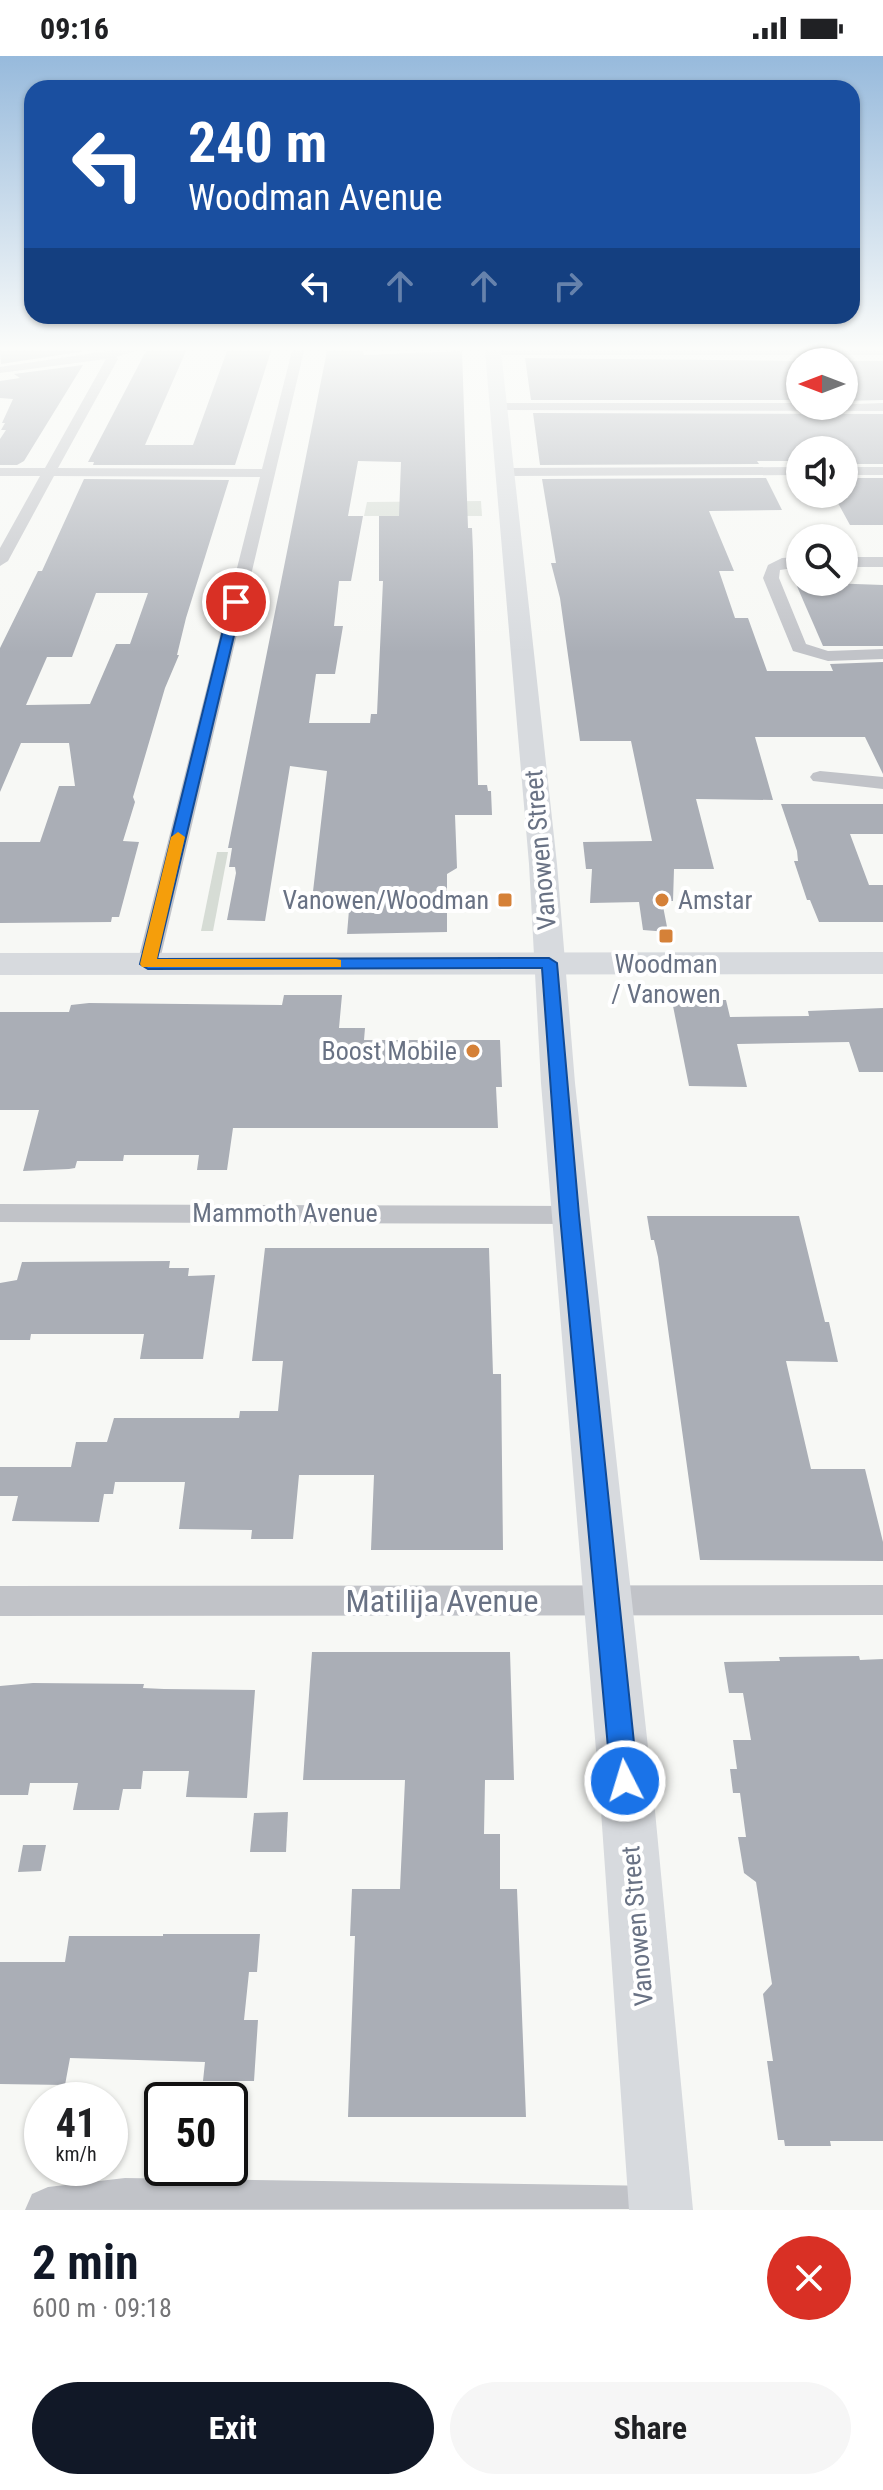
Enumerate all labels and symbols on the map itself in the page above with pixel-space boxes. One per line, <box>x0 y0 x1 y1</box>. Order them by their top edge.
north arrow <box>786 348 858 420</box>
pin <box>202 568 270 636</box>
street label: Vanowen Street <box>518 769 562 931</box>
place label: Vanowen/Woodman <box>283 885 489 915</box>
place label: Amstar <box>678 885 753 915</box>
marker: Vanowen/Woodman <box>496 891 514 909</box>
marker: Amstar <box>653 891 671 909</box>
marker: Woodman / Vanowen <box>657 927 675 945</box>
place label: Woodman / Vanowen <box>611 949 721 1009</box>
place label: Boost Mobile <box>322 1036 457 1066</box>
marker: Boost Mobile <box>464 1042 482 1060</box>
street label: Mammoth Avenue <box>192 1198 378 1228</box>
street label: Matilija Avenue <box>346 1582 538 1620</box>
position arrow <box>583 1739 667 1823</box>
street label: Vanowen Street <box>615 1845 659 2007</box>
speed limit sign: 50 <box>144 2082 248 2186</box>

